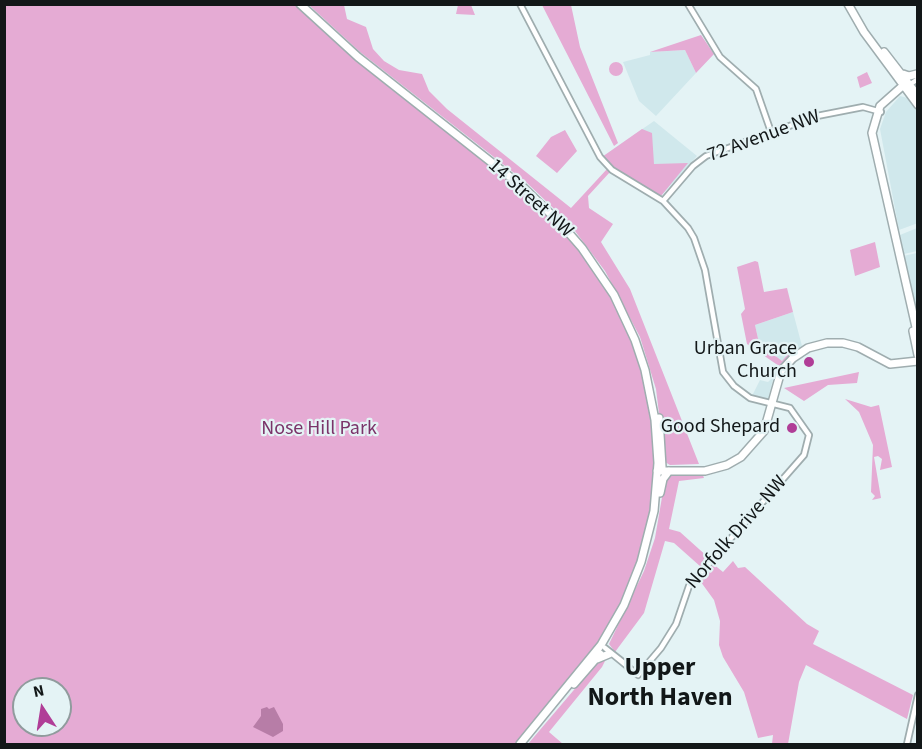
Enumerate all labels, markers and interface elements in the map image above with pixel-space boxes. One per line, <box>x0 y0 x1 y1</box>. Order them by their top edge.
street label: 72 Avenue NW <box>704 106 824 168</box>
street label: 14 Street NW <box>482 154 578 244</box>
place label: Urban Grace Church <box>694 338 797 385</box>
marker: Urban Grace Church <box>802 355 816 369</box>
place label: Good Shepard <box>661 416 780 440</box>
park label: Nose Hill Park <box>261 418 377 442</box>
marker: Good Shepard <box>785 421 799 435</box>
street label: Norfolk Drive NW <box>681 471 793 595</box>
district label: Upper North Haven <box>587 653 733 714</box>
north arrow <box>12 677 72 737</box>
text: N <box>31 679 46 703</box>

